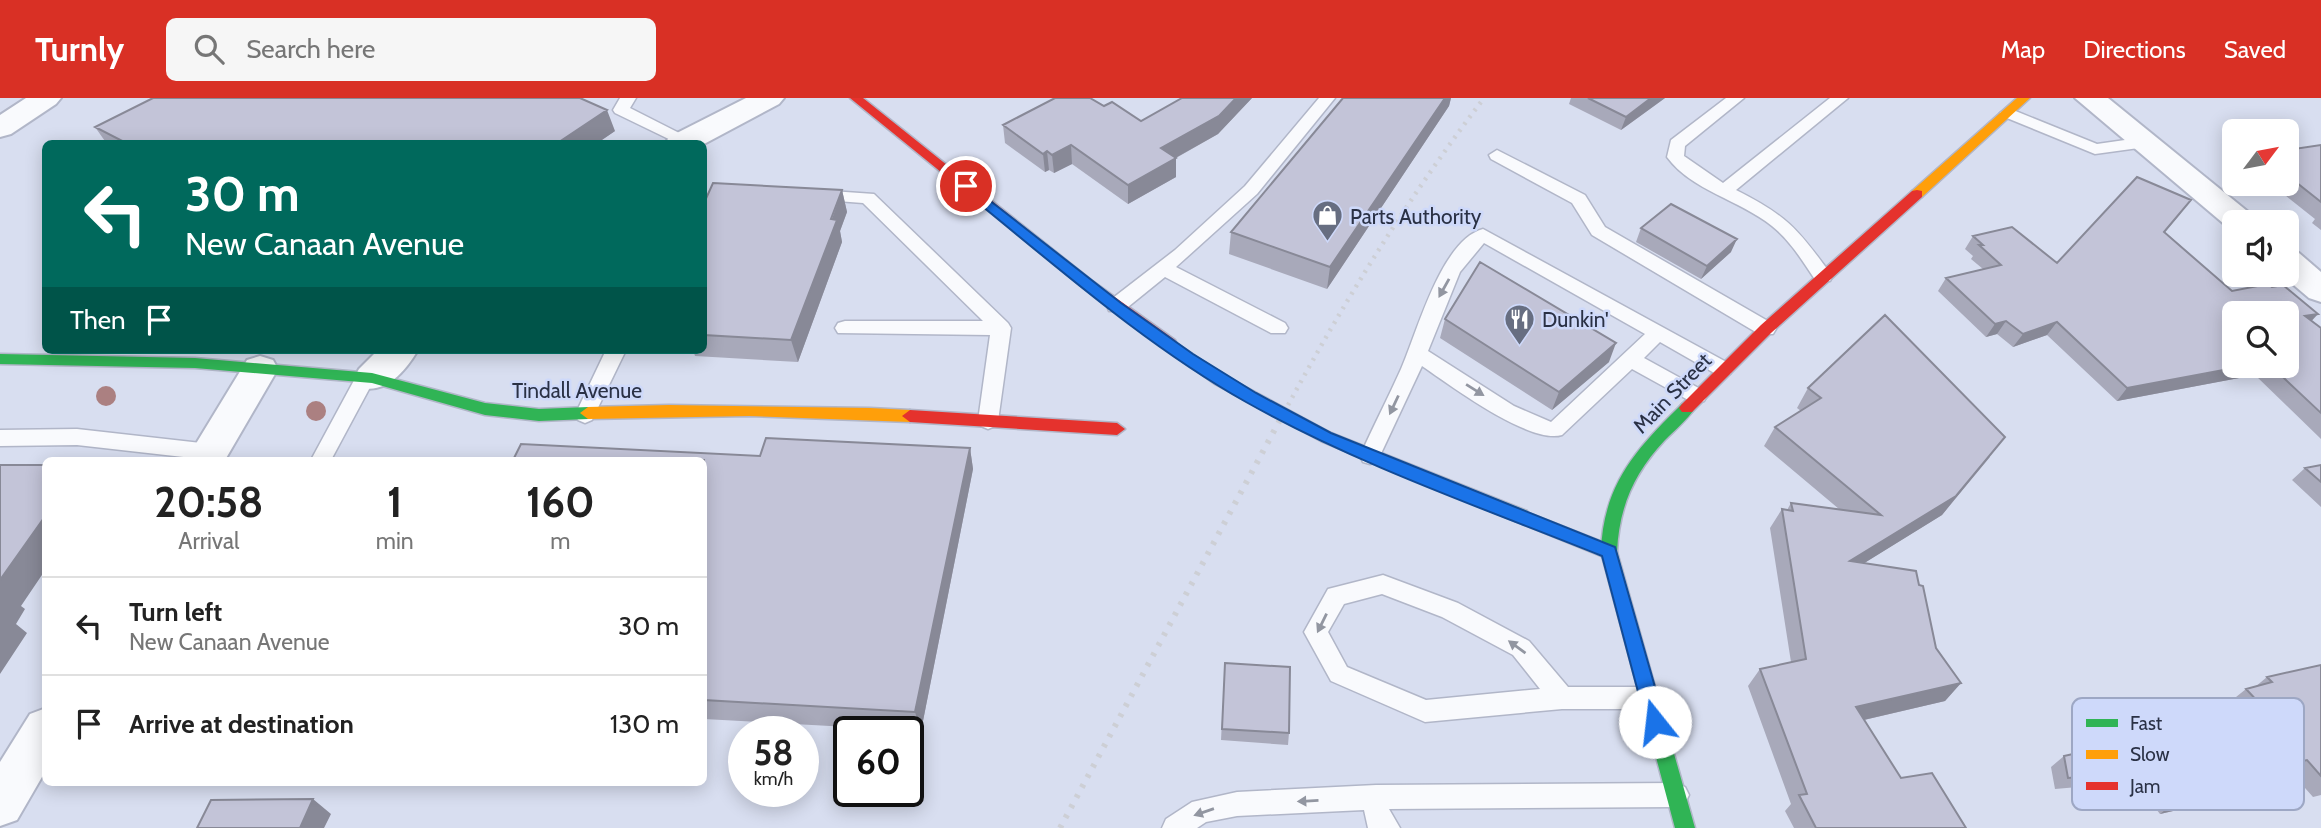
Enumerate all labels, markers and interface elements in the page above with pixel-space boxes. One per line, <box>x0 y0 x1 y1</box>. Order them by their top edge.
search box <box>166 18 656 81</box>
text: Turnly <box>35 29 124 69</box>
icon: search <box>190 30 228 68</box>
text: Search here <box>246 33 375 65</box>
text: Map <box>2001 35 2045 64</box>
text: Directions <box>2083 35 2186 64</box>
text: Saved <box>2224 35 2286 64</box>
north arrow <box>2222 119 2300 196</box>
map controls <box>2222 119 2299 378</box>
pin <box>936 156 996 216</box>
text: 30 m <box>185 164 300 223</box>
icon: arrive <box>947 167 985 205</box>
icon: left <box>70 168 161 259</box>
shop icon: Parts Authority <box>1310 199 1344 243</box>
place label: Parts Authority <box>1350 204 1482 229</box>
button: sound <box>2222 210 2299 287</box>
text: New Canaan Avenue <box>185 224 464 263</box>
one-way arrow <box>1438 279 1450 298</box>
icon: arrive <box>140 301 178 339</box>
button: search <box>2222 301 2299 378</box>
restaurant icon: Dunkin' <box>1502 302 1536 346</box>
text: Then <box>70 304 126 336</box>
place label: Dunkin' <box>1542 307 1609 332</box>
street label: Main Street <box>1628 348 1716 438</box>
street label: Tindall Avenue <box>512 378 642 403</box>
one-way arrow <box>1466 383 1485 396</box>
one-way arrow <box>1388 395 1400 415</box>
text: 20:58 <box>154 476 263 528</box>
text: 1 <box>387 476 402 528</box>
text: 160 <box>526 476 595 528</box>
text: Arrival <box>178 527 239 555</box>
text: min <box>376 527 414 555</box>
text: m <box>550 527 570 555</box>
text: Turn left <box>129 596 222 628</box>
icon: left <box>70 607 108 645</box>
text: 30 m <box>618 610 679 642</box>
one-way arrow <box>1316 612 1328 633</box>
text: New Canaan Avenue <box>129 628 330 656</box>
one-way arrow <box>1508 640 1526 654</box>
position arrow <box>1618 685 1692 759</box>
legend <box>2072 698 2304 810</box>
icon: arrive <box>70 705 108 743</box>
text: Arrive at destination <box>129 708 354 740</box>
text: 130 m <box>610 708 679 740</box>
text: Fast <box>2130 712 2163 735</box>
speed limit sign: 60 <box>833 716 924 807</box>
text: 58 <box>754 731 793 774</box>
text: Slow <box>2130 743 2170 766</box>
text: km/h <box>754 768 793 790</box>
text: Jam <box>2129 775 2160 798</box>
one-way arrow <box>1296 795 1318 806</box>
one-way arrow <box>1194 807 1215 818</box>

